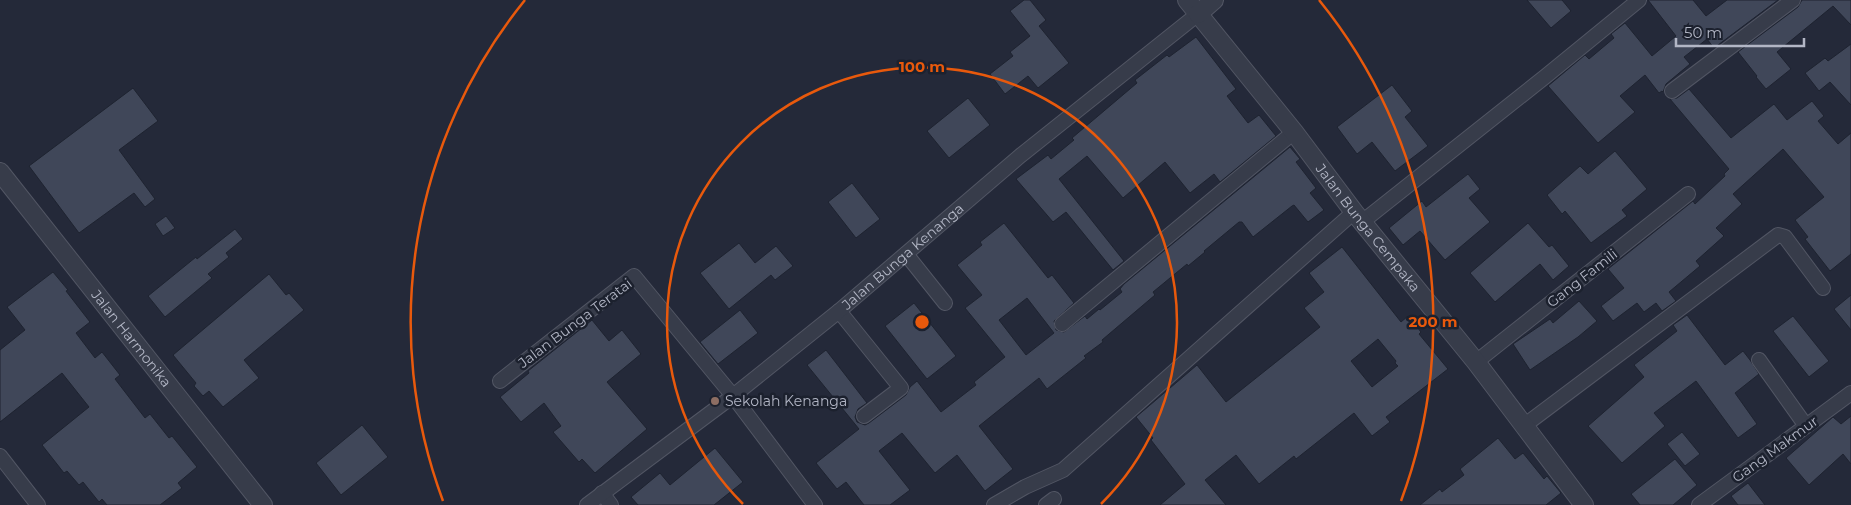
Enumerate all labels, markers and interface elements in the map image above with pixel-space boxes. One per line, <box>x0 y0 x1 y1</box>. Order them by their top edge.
scale bar <box>1676 15 1804 47</box>
text: 50 m <box>1684 23 1722 42</box>
text: 100 m <box>899 57 945 76</box>
street label: Jalan Bunga Cempaka <box>1311 159 1424 296</box>
street label: Jalan Bunga Kenanga <box>837 199 967 314</box>
street label: Gang Famili <box>1543 245 1621 311</box>
street label: Jalan Bunga Teratai <box>514 274 635 372</box>
street label: Jalan Harmonika <box>87 285 175 391</box>
text: 200 m <box>1408 312 1458 331</box>
centre of rings <box>913 313 931 331</box>
place label: Sekolah Kenanga <box>725 392 847 410</box>
marker: Sekolah Kenanga <box>709 395 721 407</box>
street label: Gang Makmur <box>1729 412 1822 486</box>

